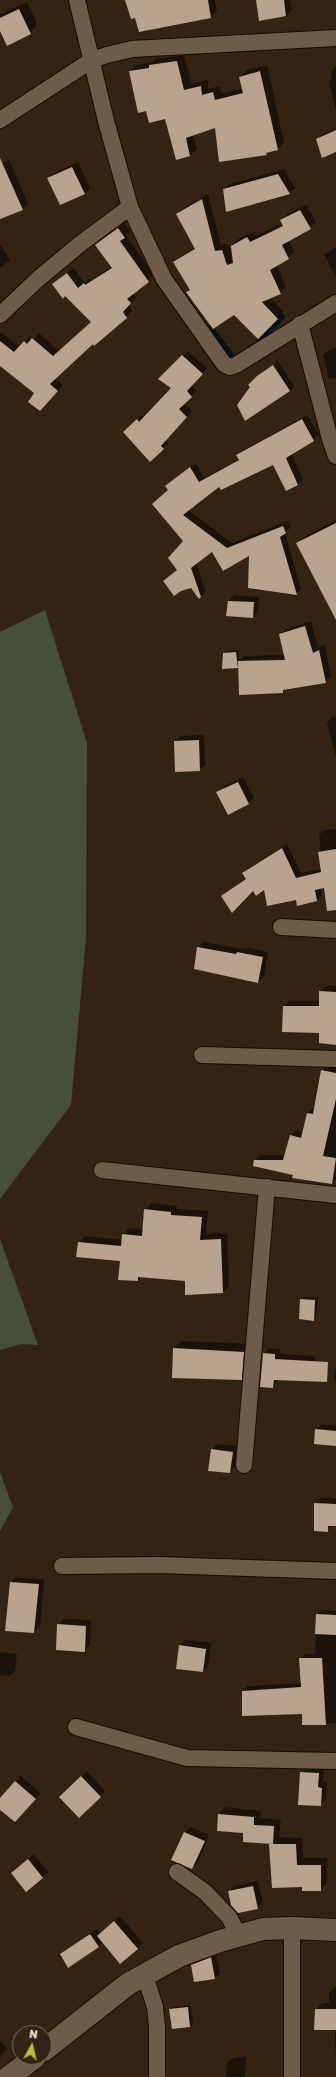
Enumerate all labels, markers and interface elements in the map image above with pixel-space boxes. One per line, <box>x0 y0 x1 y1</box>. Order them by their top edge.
north arrow <box>12 2025 52 2065</box>
text: N <box>29 2027 39 2041</box>

